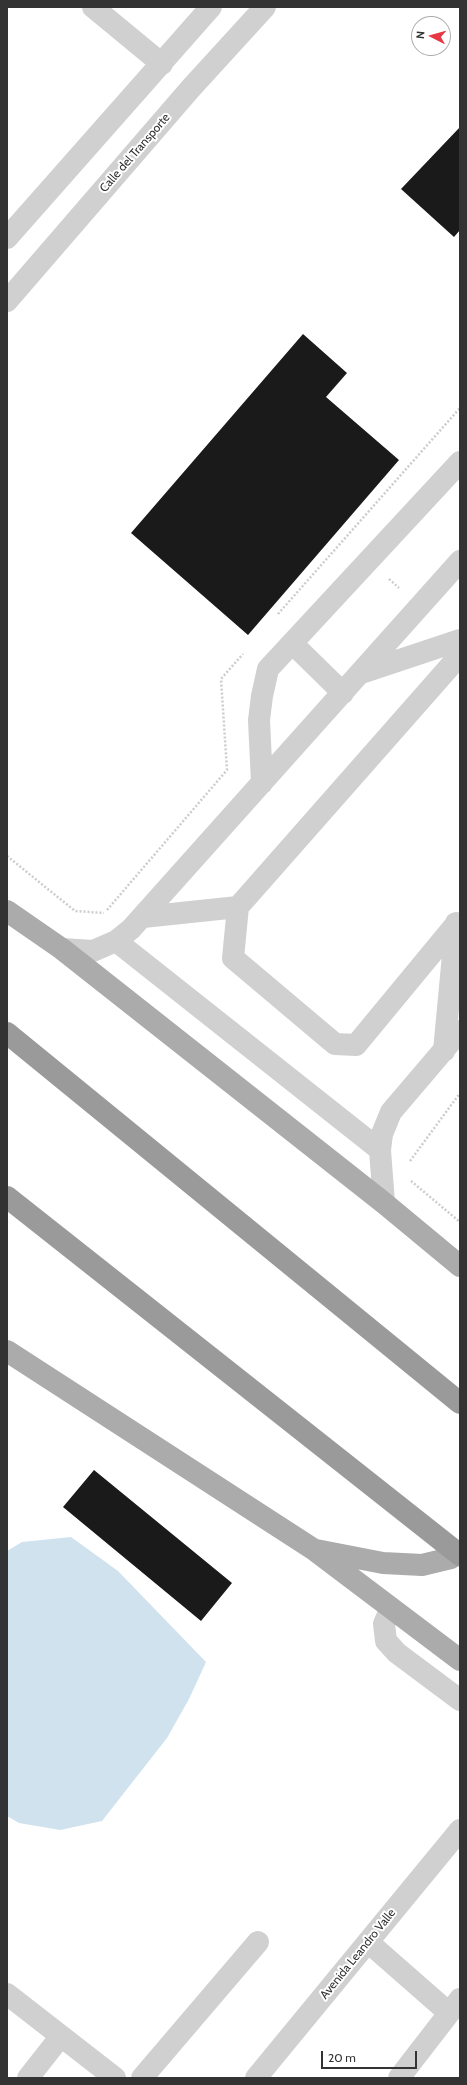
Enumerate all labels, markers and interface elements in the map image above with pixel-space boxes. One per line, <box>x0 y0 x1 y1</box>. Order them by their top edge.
north arrow <box>411 16 451 56</box>
text: N <box>413 30 427 39</box>
street label: Calle del Transporte <box>97 111 173 195</box>
street label: Avenida Leandro Valle <box>317 1906 399 2002</box>
scale bar <box>323 2043 419 2069</box>
text: 20 m <box>328 2050 356 2065</box>

